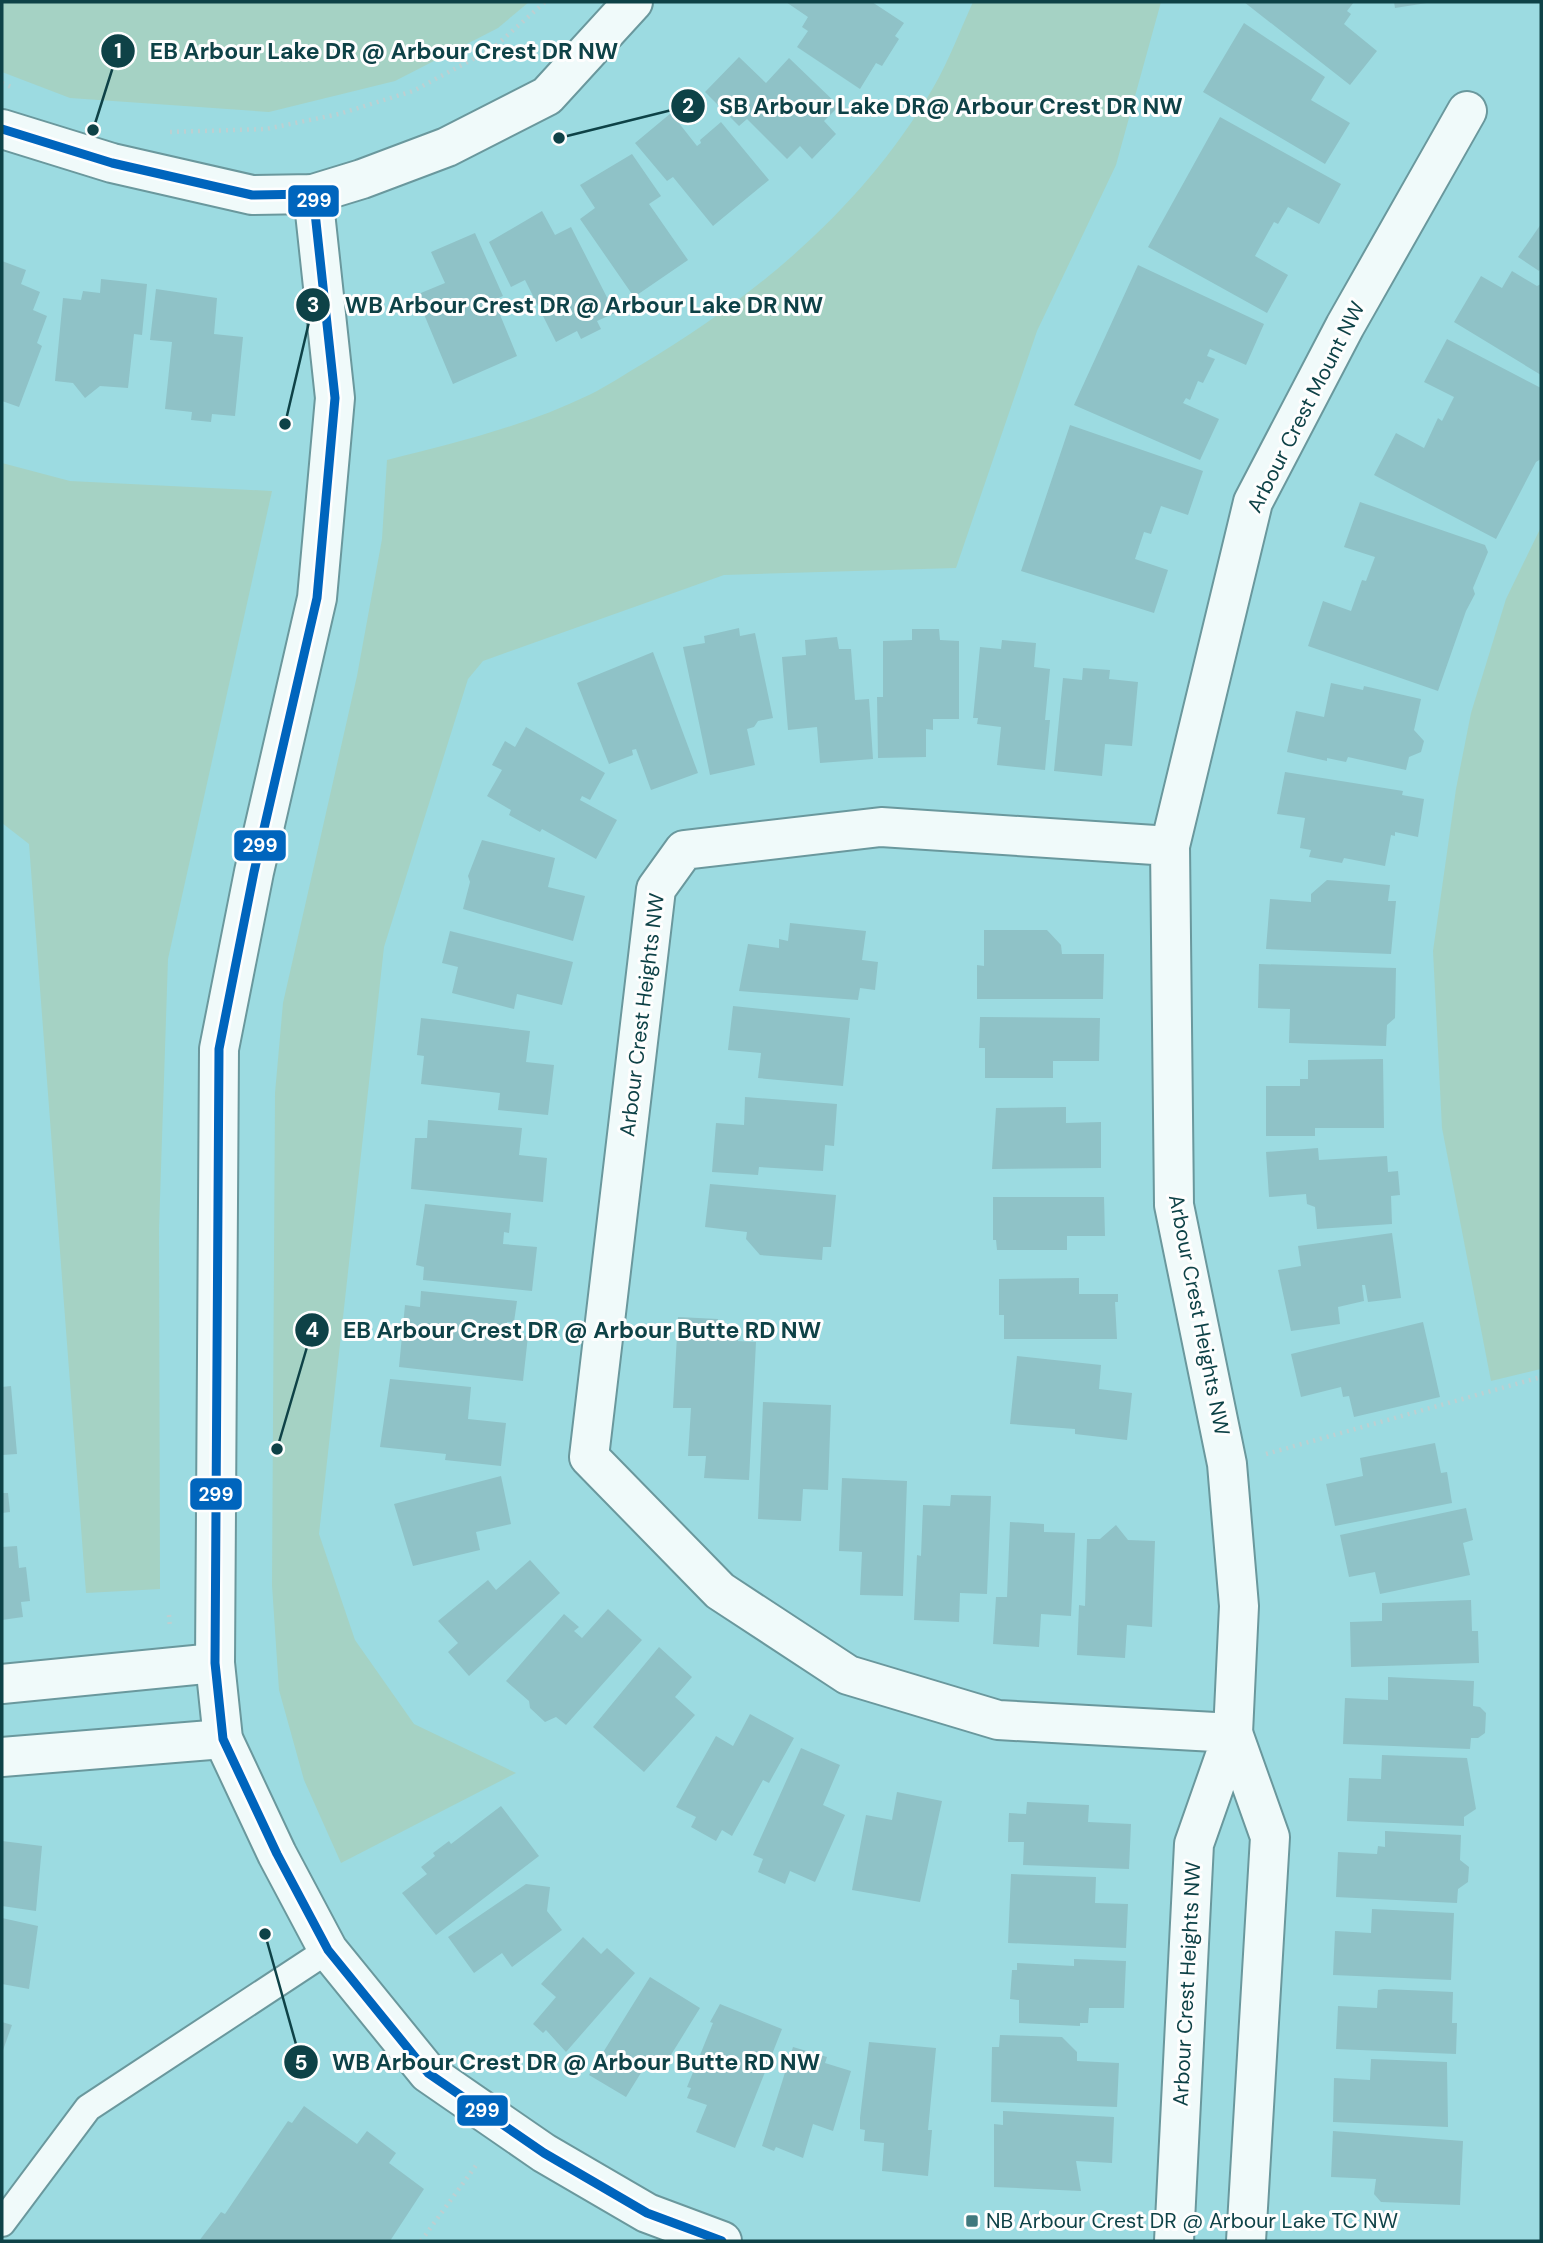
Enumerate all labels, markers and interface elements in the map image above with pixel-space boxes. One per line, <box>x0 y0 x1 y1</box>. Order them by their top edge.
callout: EB Arbour Lake DR @ Arbour Crest DR NW <box>101 29 632 73</box>
text: EB Arbour Lake DR @ Arbour Crest DR NW <box>150 36 618 66</box>
text: 1 <box>114 37 122 65</box>
callout: SB Arbour Lake DR@ Arbour Crest DR NW <box>670 84 1197 128</box>
text: SB Arbour Lake DR@ Arbour Crest DR NW <box>719 91 1183 121</box>
text: 2 <box>682 92 694 120</box>
line badge: 299 <box>287 184 340 218</box>
text: 299 <box>296 188 332 213</box>
callout: WB Arbour Crest DR @ Arbour Lake DR NW <box>296 283 837 327</box>
text: WB Arbour Crest DR @ Arbour Lake DR NW <box>345 290 823 320</box>
text: 3 <box>307 291 319 319</box>
street label: Arbour Crest Mount NW <box>1240 296 1372 518</box>
line badge: 299 <box>233 829 287 862</box>
text: 299 <box>242 833 278 858</box>
street label: Arbour Crest Heights NW <box>613 892 671 1138</box>
street label: Arbour Crest Heights NW <box>1162 1192 1236 1438</box>
callout: EB Arbour Crest DR @ Arbour Butte RD NW <box>294 1308 835 1352</box>
text: EB Arbour Crest DR @ Arbour Butte RD NW <box>343 1315 821 1345</box>
text: 4 <box>305 1316 319 1344</box>
line badge: 299 <box>189 1477 243 1511</box>
text: 299 <box>198 1482 234 1507</box>
street label: Arbour Crest Heights NW <box>1167 1861 1207 2107</box>
callout: WB Arbour Crest DR @ Arbour Butte RD NW <box>283 2040 835 2084</box>
text: WB Arbour Crest DR @ Arbour Butte RD NW <box>332 2047 820 2077</box>
text: 5 <box>294 2049 308 2077</box>
line badge: 299 <box>456 2094 509 2127</box>
text: 299 <box>464 2098 500 2123</box>
place label: NB Arbour Crest DR @ Arbour Lake TC NW <box>986 2207 1398 2235</box>
marker: NB Arbour Crest DR @ Arbour Lake TC NW <box>964 2213 980 2229</box>

